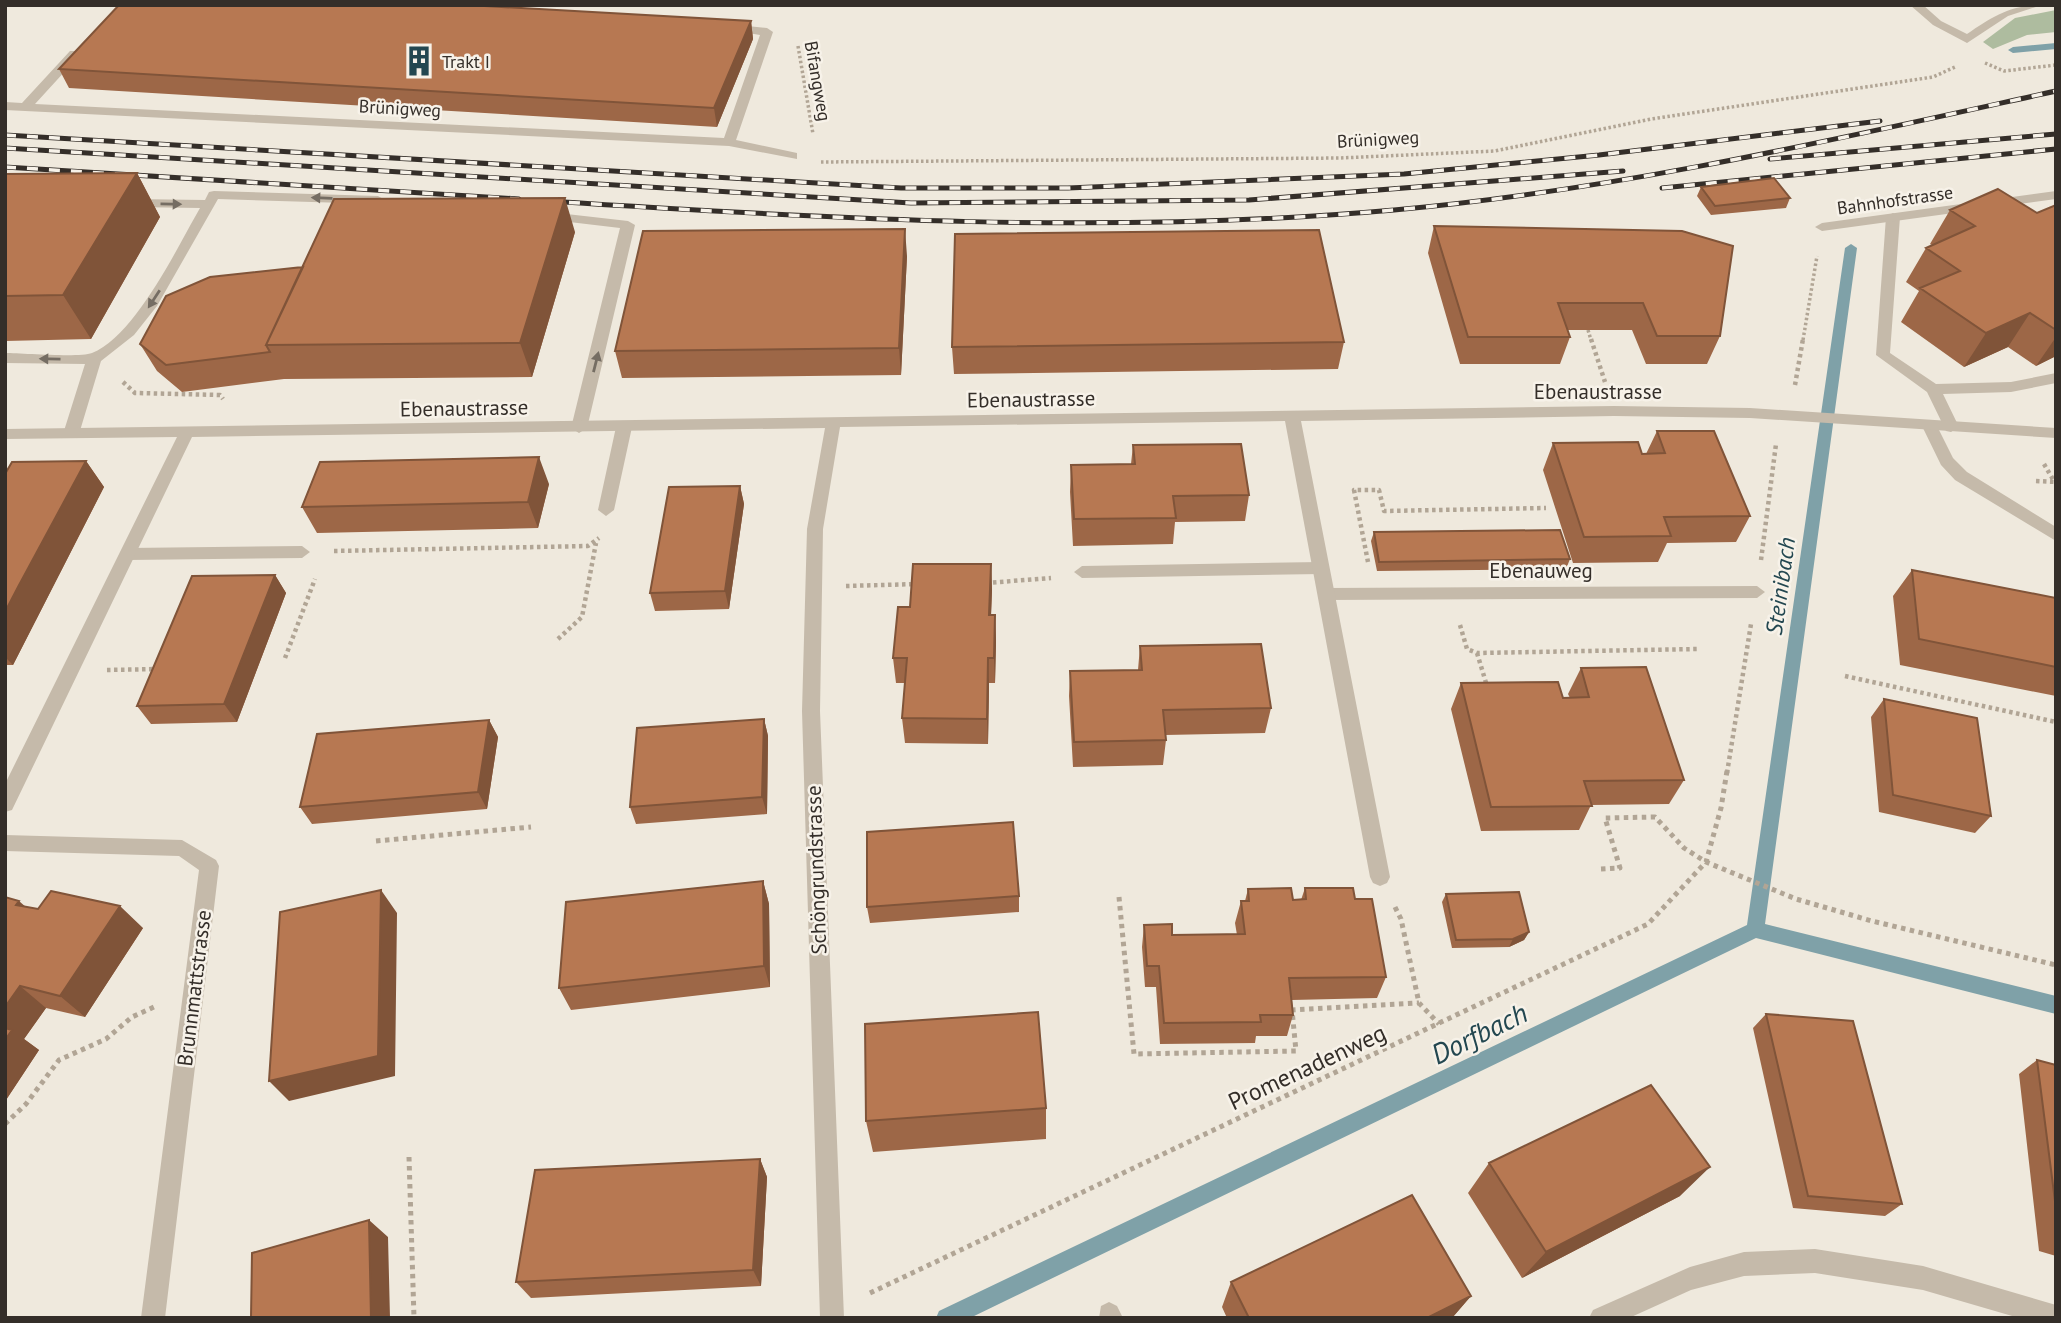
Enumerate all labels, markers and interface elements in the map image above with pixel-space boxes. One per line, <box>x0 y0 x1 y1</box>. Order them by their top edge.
street label: Bifangweg <box>800 39 836 123</box>
building icon: Trakt I <box>402 44 436 78</box>
place label: Trakt I <box>442 50 490 73</box>
street label: Brünigweg <box>358 94 442 122</box>
street label: Brünigweg <box>1336 125 1420 153</box>
street label: Bahnhofstrasse <box>1835 180 1955 220</box>
one-way arrow <box>311 192 333 203</box>
one-way arrow <box>161 198 183 209</box>
one-way arrow <box>148 289 161 308</box>
one-way arrow <box>591 350 602 372</box>
one-way arrow <box>38 353 60 365</box>
street label: Ebenaustrasse <box>1534 378 1662 405</box>
street label: Ebenaustrasse <box>967 384 1095 414</box>
street label: Ebenaustrasse <box>400 393 528 423</box>
water label: Steinibach <box>1759 535 1801 637</box>
street label: Ebenauweg <box>1489 557 1593 584</box>
street label: Schöngrundstrasse <box>800 785 832 955</box>
street label: Brunnmattstrasse <box>171 908 217 1068</box>
water label: Dorfbach <box>1425 994 1533 1072</box>
street label: Promenadenweg <box>1223 1017 1391 1117</box>

